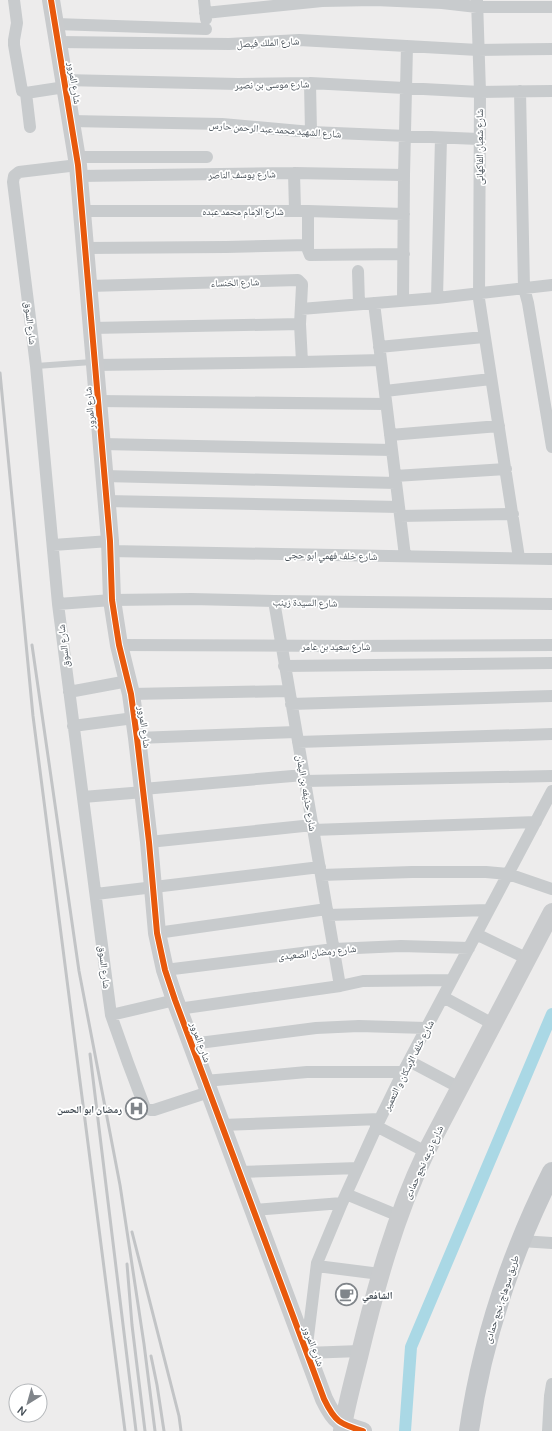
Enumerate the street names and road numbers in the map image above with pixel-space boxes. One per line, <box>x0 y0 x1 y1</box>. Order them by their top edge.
street label: شارع الملك فيصل <box>236 33 300 51</box>
street label: شارع المرور <box>65 60 85 105</box>
street label: شارع موسى بن نصير <box>234 76 310 92</box>
street label: شارع شعبان الفاكهانى <box>472 109 486 185</box>
street label: شارع الشهيد محمد عبد الرحمن حارس <box>208 117 342 141</box>
street label: شارع يوسف الناصر <box>207 166 276 182</box>
street label: شارع الإمام محمد عبده <box>202 204 284 219</box>
street label: شارع الخنساء <box>210 274 260 290</box>
street label: شارع السوق <box>21 301 41 346</box>
street label: شارع المرور <box>80 386 98 431</box>
street label: شارع خلف فهمي ابو حجى <box>285 547 378 564</box>
street label: شارع السيدة زينب <box>272 594 338 610</box>
street label: شارع السوق <box>53 623 73 668</box>
street label: شارع سعيد بن عامر <box>301 639 371 653</box>
street label: شارع المرور <box>135 704 155 749</box>
street label: شارع حذيفه بن اليمان <box>293 754 321 833</box>
street label: شارع رمضان الصعيدى <box>277 941 357 963</box>
street label: شارع السوق <box>95 945 115 990</box>
street label: شارع خلف الإسكان و التعمير <box>379 1017 437 1114</box>
street label: شارع المرور <box>187 1019 215 1065</box>
street label: شارع ترعه نجع حمادى <box>400 1123 446 1201</box>
street label: طريق سوهاج, نجع حمادى <box>480 1253 522 1345</box>
street label: شارع المرور <box>300 1323 328 1369</box>

